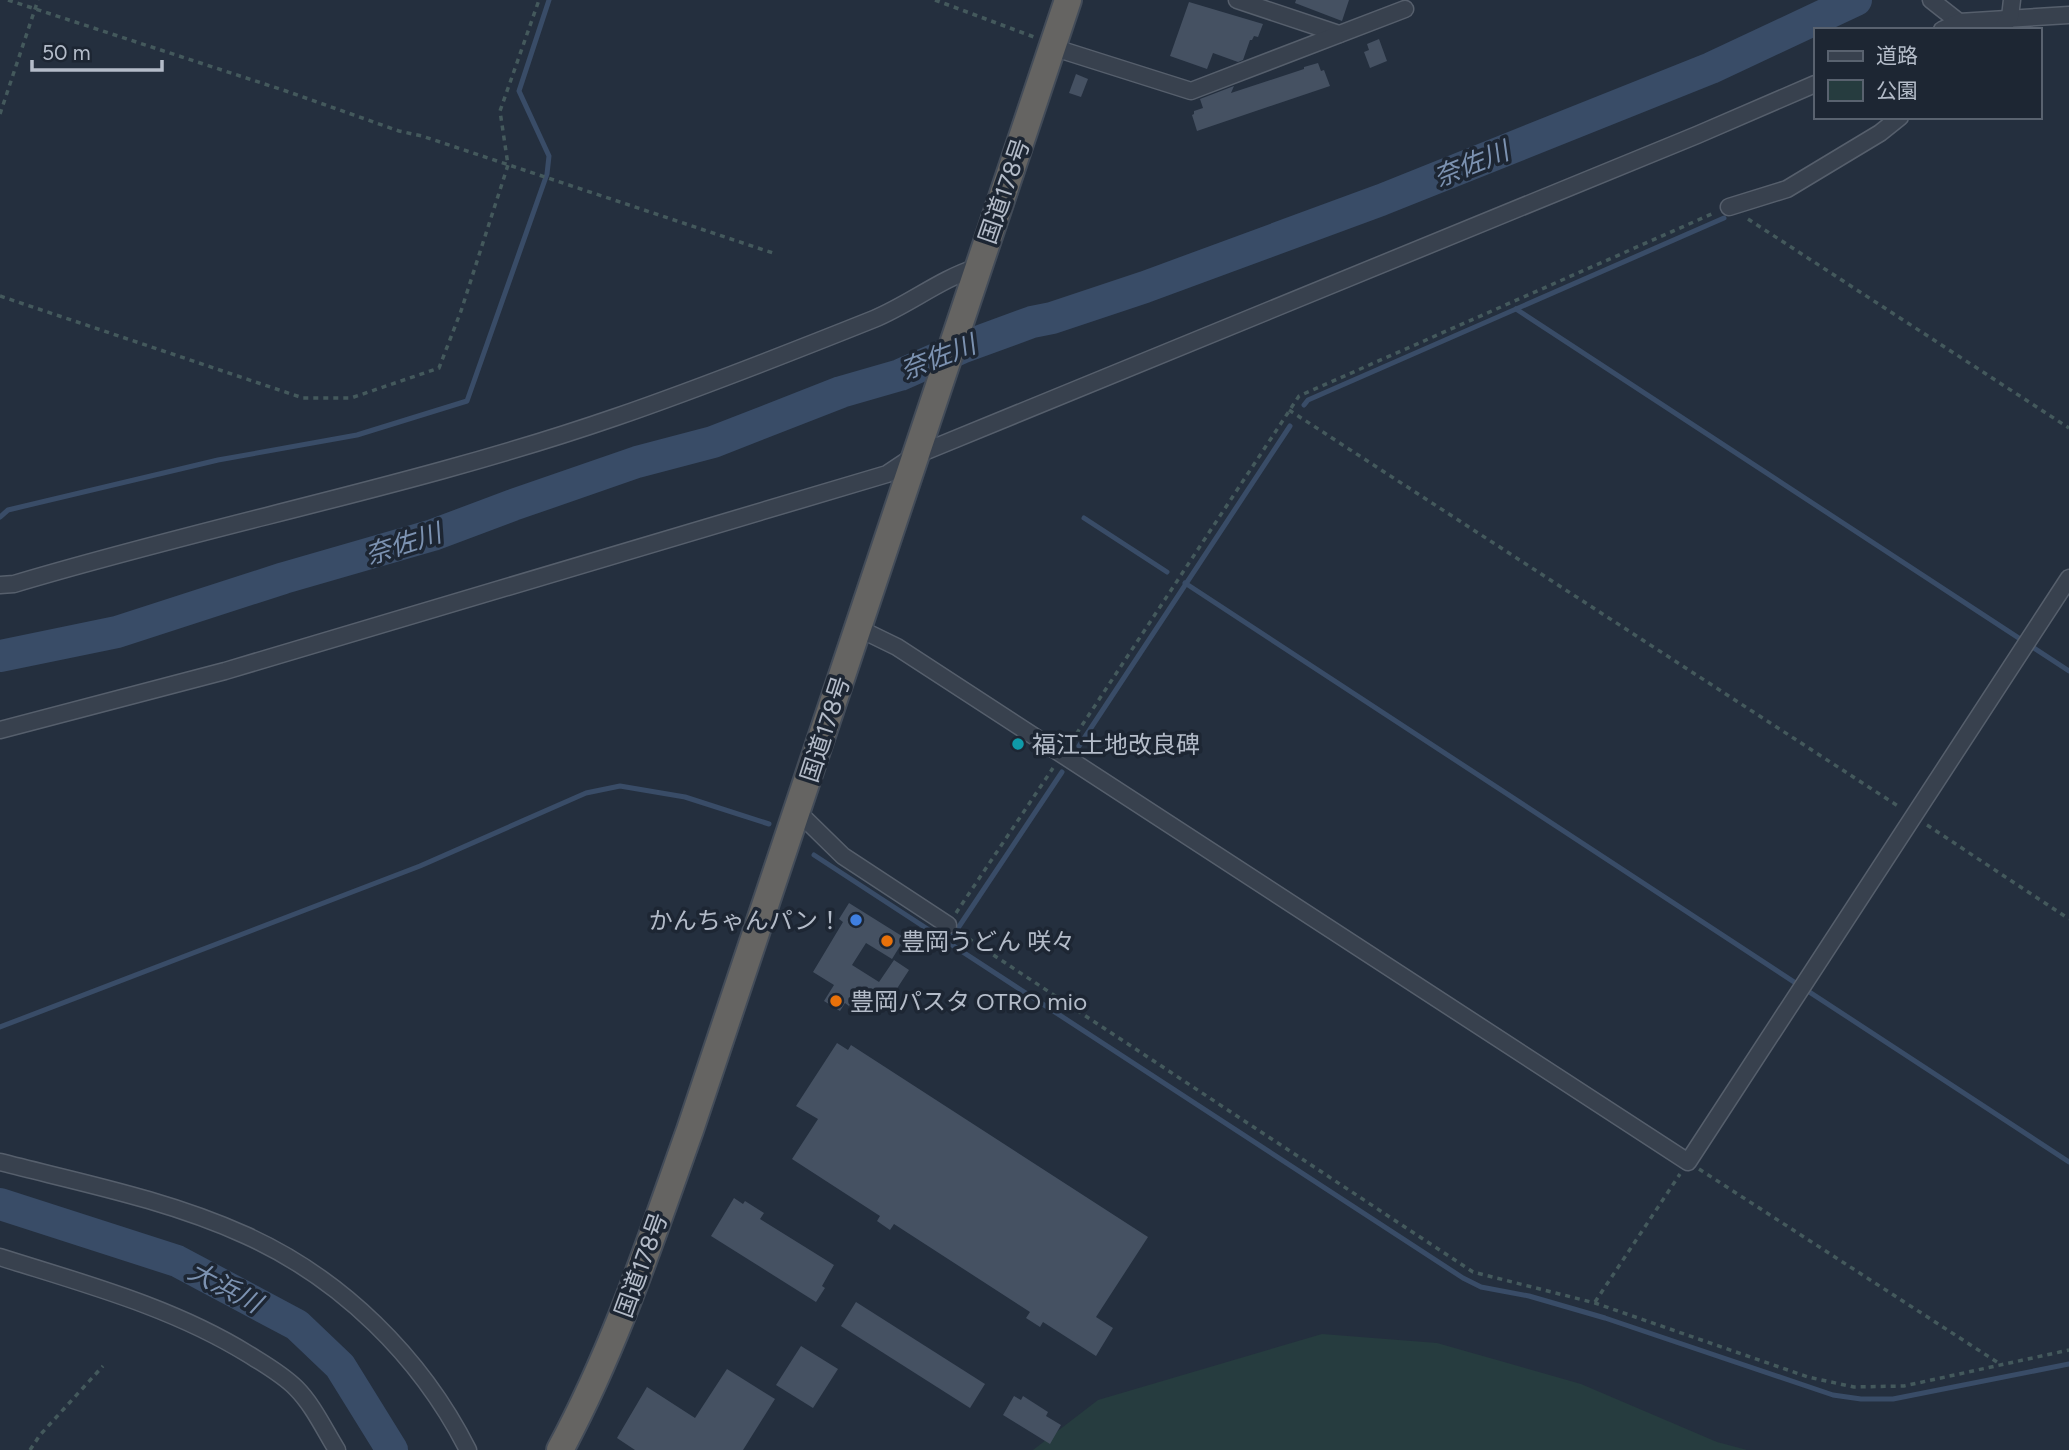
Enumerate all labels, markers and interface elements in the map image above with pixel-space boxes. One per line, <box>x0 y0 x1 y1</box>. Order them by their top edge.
scale bar <box>32 28 161 72</box>
legend <box>1814 28 2041 119</box>
text: 50 m <box>42 40 91 65</box>
text: 道路 <box>1876 43 1918 68</box>
text: 公園 <box>1876 78 1918 103</box>
water label: 奈佐川 <box>1429 133 1516 193</box>
street label: 国道178号 <box>972 134 1036 248</box>
water label: 奈佐川 <box>896 327 983 386</box>
water label: 奈佐川 <box>361 516 448 571</box>
street label: 国道178号 <box>794 672 856 786</box>
place label: 福江土地改良碑 <box>1032 730 1200 759</box>
marker: 福江土地改良碑 <box>1010 736 1026 752</box>
place label: かんちゃんパン！ <box>649 906 842 935</box>
marker: かんちゃんパン！ <box>848 912 864 928</box>
place label: 豊岡うどん 咲々 <box>901 927 1075 956</box>
marker: 豊岡うどん 咲々 <box>879 933 895 949</box>
place label: 豊岡パスタ OTRO mio <box>850 987 1087 1016</box>
marker: 豊岡パスタ OTRO mio <box>828 993 844 1009</box>
street label: 国道178号 <box>609 1209 673 1321</box>
water label: 大浜川 <box>183 1255 270 1321</box>

